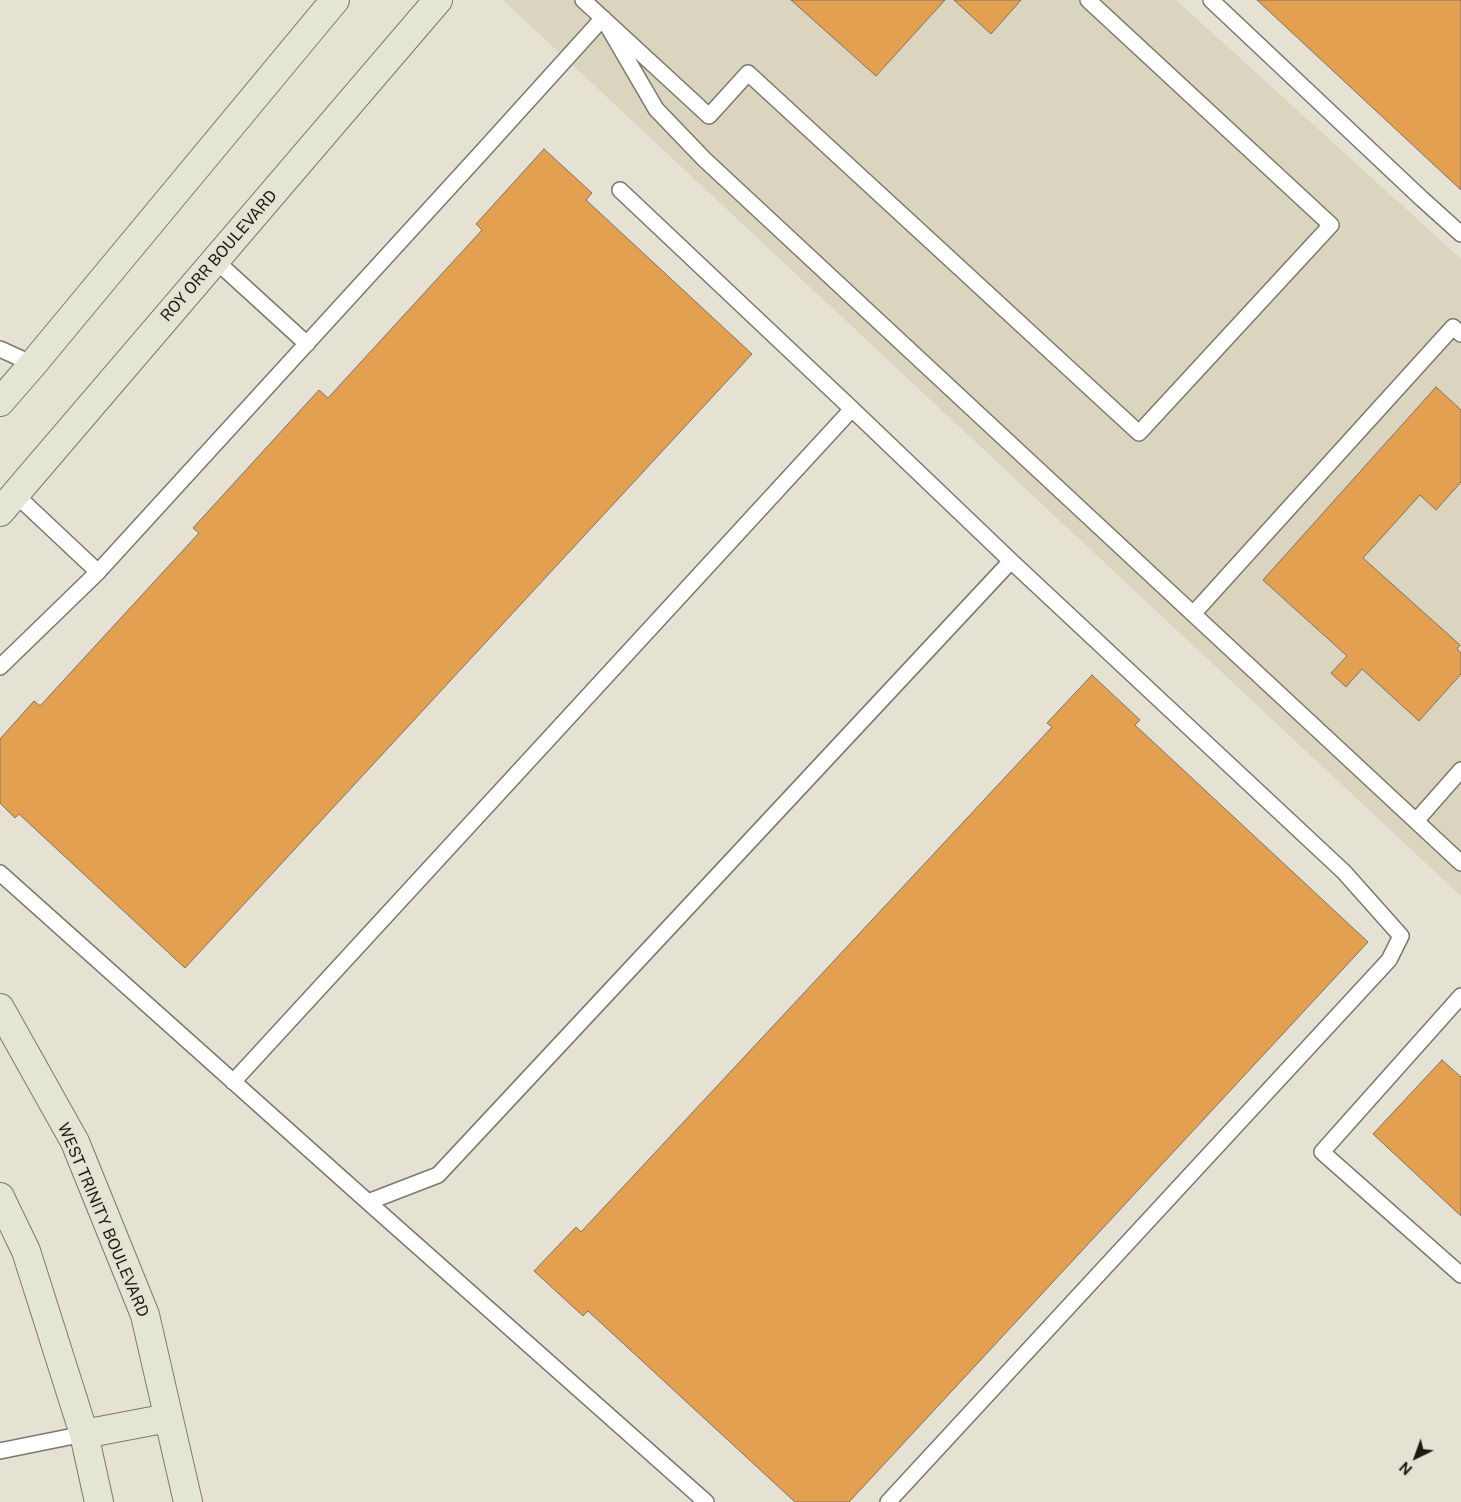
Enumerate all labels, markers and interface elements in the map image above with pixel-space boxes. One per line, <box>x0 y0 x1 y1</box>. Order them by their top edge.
street label: ROY ORR BOULEVARD <box>157 186 281 326</box>
street label: WEST TRINITY BOULEVARD <box>53 1120 153 1320</box>
north arrow <box>1391 1432 1441 1482</box>
text: N <box>1397 1459 1415 1478</box>

